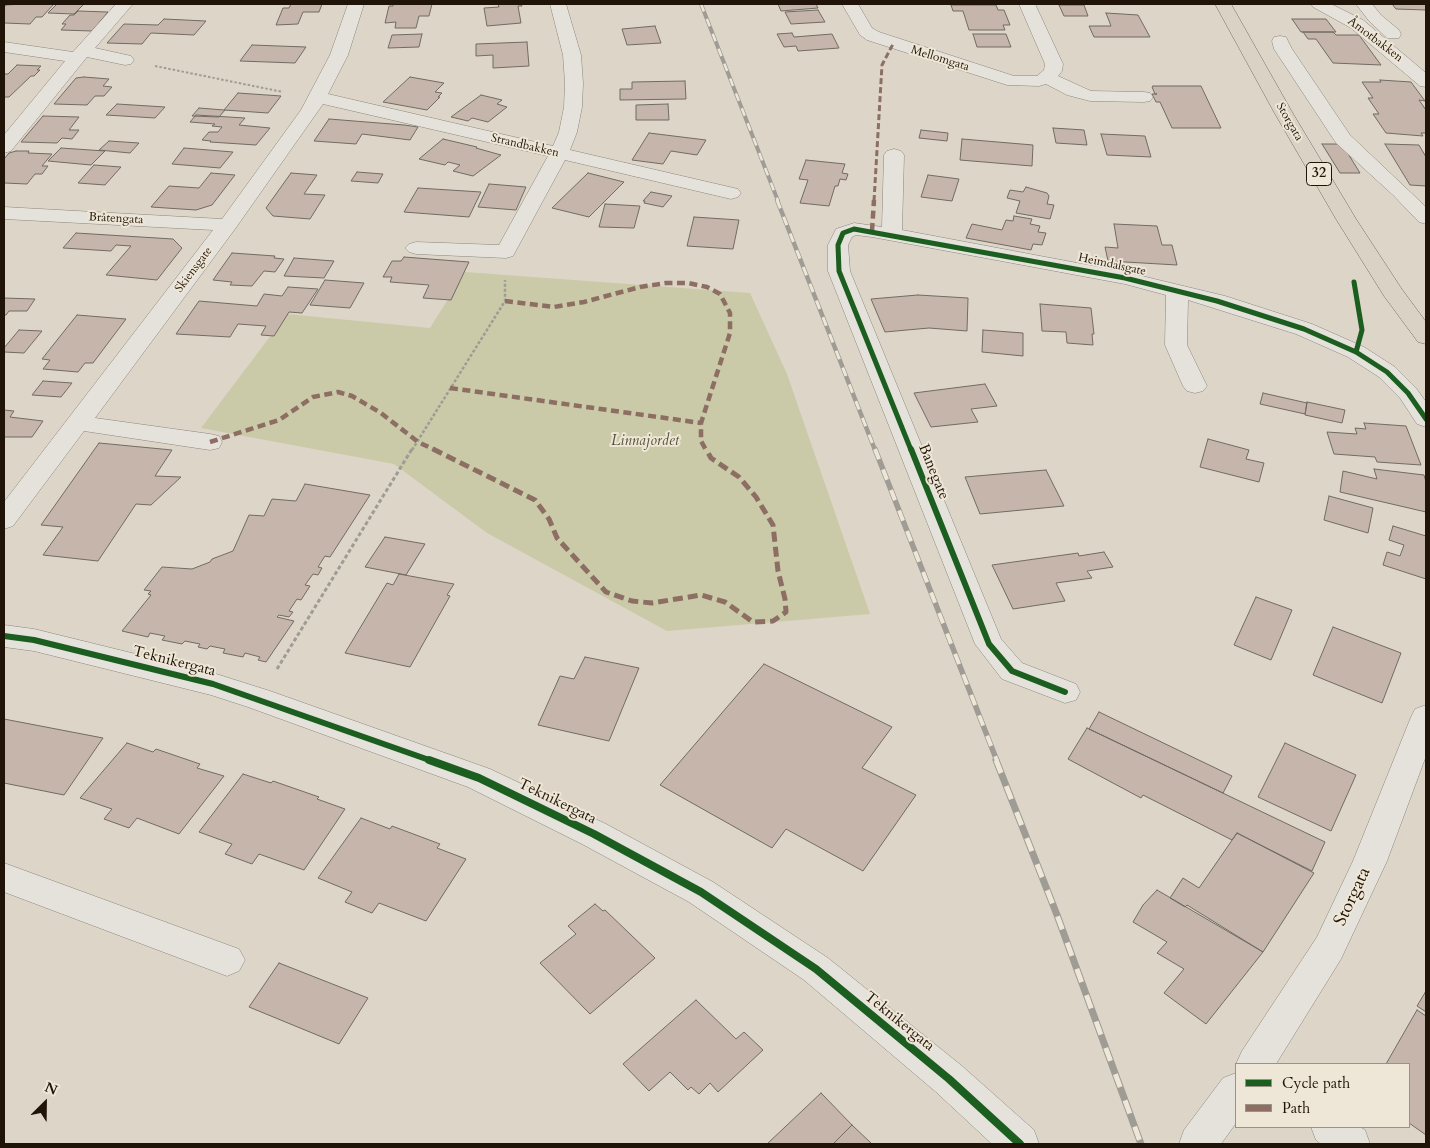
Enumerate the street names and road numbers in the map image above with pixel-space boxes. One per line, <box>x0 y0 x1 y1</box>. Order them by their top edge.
street label: Åmotbakken <box>1344 14 1406 66</box>
street label: Mellomgata <box>909 43 971 75</box>
street label: Storgata <box>1272 100 1306 144</box>
street label: Strandbakken <box>490 131 560 161</box>
road number: 32 <box>1306 162 1332 185</box>
street label: Bråtengata <box>88 210 144 228</box>
street label: Skiensgate <box>172 244 216 296</box>
street label: Heimdalsgate <box>1077 251 1147 279</box>
street label: Banegate <box>914 442 952 502</box>
street label: Teknikergata <box>131 643 217 681</box>
street label: Teknikergata <box>515 775 599 829</box>
street label: Storgata <box>1330 864 1376 930</box>
street label: Teknikergata <box>860 988 938 1056</box>

